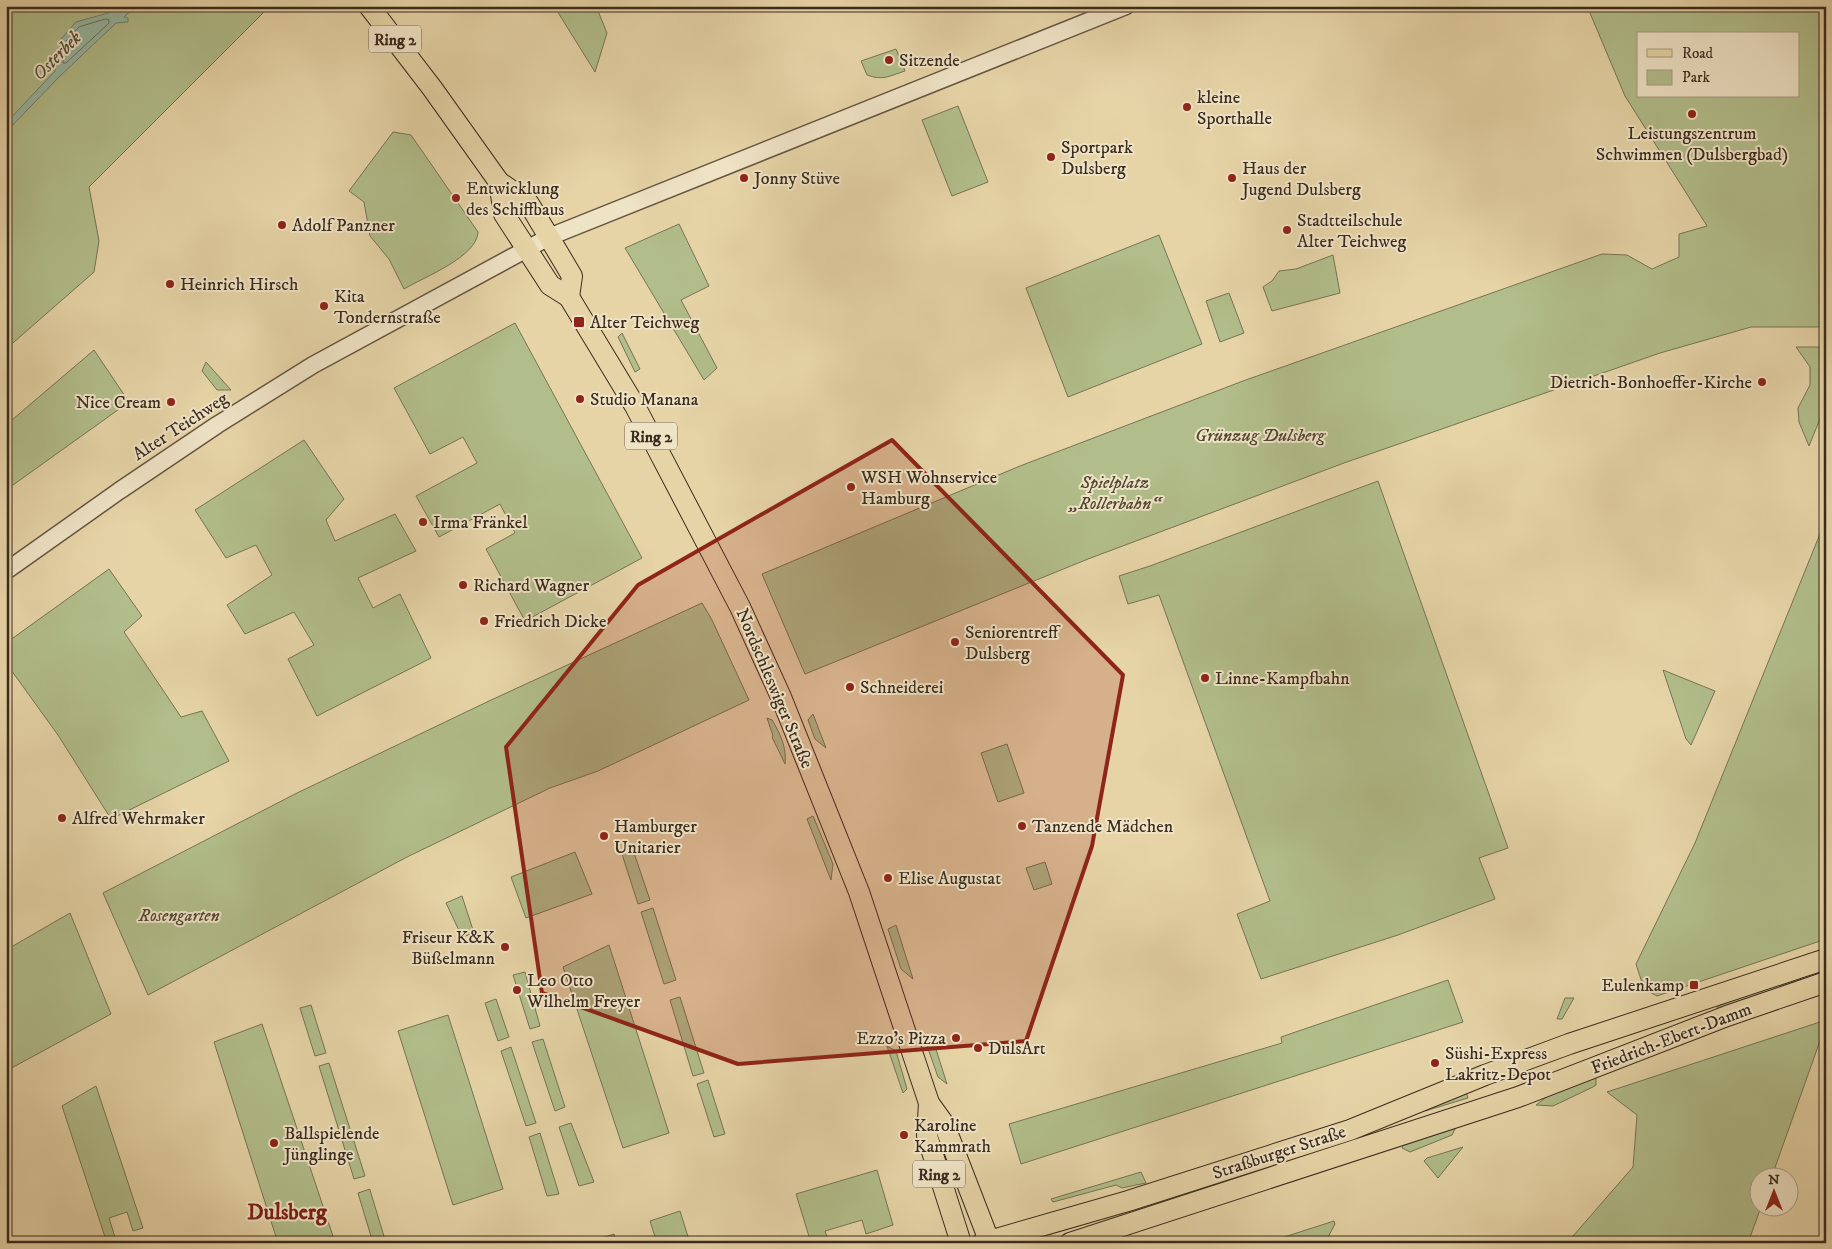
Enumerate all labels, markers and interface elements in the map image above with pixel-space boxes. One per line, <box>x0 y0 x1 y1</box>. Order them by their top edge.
road number: Ring 2 <box>369 26 421 52</box>
water label: Osterbek <box>28 27 87 85</box>
legend <box>1637 32 1800 98</box>
text: Road <box>1682 44 1714 63</box>
place label: Sitzende <box>899 50 960 72</box>
marker: Sitzende <box>883 54 895 66</box>
text: Park <box>1682 68 1711 87</box>
place label: kleine Sporthalle <box>1197 87 1272 130</box>
marker: kleine Sporthalle <box>1181 101 1193 113</box>
marker: Leistungszentrum Schwimmen (Dulsbergbad) <box>1686 108 1698 120</box>
place label: Leistungszentrum Schwimmen (Dulsbergbad) <box>1596 123 1788 166</box>
place label: Sportpark Dulsberg <box>1061 137 1133 180</box>
marker: Sportpark Dulsberg <box>1045 151 1057 163</box>
place label: Haus der Jugend Dulsberg <box>1240 158 1361 201</box>
place label: Jonny Stüve <box>752 168 840 190</box>
marker: Jonny Stüve <box>738 172 750 184</box>
marker: Haus der Jugend Dulsberg <box>1226 172 1238 184</box>
place label: Entwicklung des Schiffbaus <box>466 178 564 221</box>
marker: Entwicklung des Schiffbaus <box>450 192 462 204</box>
place label: Stadtteilschule Alter Teichweg <box>1297 210 1406 253</box>
place label: Adolf Panzner <box>292 215 395 237</box>
marker: Adolf Panzner <box>276 219 288 231</box>
marker: Stadtteilschule Alter Teichweg <box>1281 224 1293 236</box>
place label: Heinrich Hirsch <box>180 274 299 296</box>
marker: Heinrich Hirsch <box>164 278 176 290</box>
place label: Kita Tondernstraße <box>334 286 441 329</box>
marker: Kita Tondernstraße <box>318 300 330 312</box>
place label: Alter Teichweg <box>590 312 699 334</box>
marker: Alter Teichweg <box>572 315 586 329</box>
place label: Dietrich-Bonhoeffer-Kirche <box>1550 372 1752 394</box>
marker: Dietrich-Bonhoeffer-Kirche <box>1756 376 1768 388</box>
street label: Alter Teichweg <box>129 388 233 466</box>
place label: Studio Manana <box>590 389 699 411</box>
place label: Nice Cream <box>76 392 161 414</box>
marker: Studio Manana <box>574 393 586 405</box>
marker: Nice Cream <box>165 396 177 408</box>
road number: Ring 2 <box>625 422 677 450</box>
park label: Grünzug Dulsberg <box>1195 425 1327 447</box>
place label: WSH Wohnservice Hamburg <box>860 467 997 510</box>
park label: Spielplatz „Rollerbahn“ <box>1068 472 1163 515</box>
marker: WSH Wohnservice Hamburg <box>845 481 857 493</box>
place label: Irma Fränkel <box>433 512 528 534</box>
marker: Irma Fränkel <box>417 516 429 528</box>
place label: Richard Wagner <box>473 575 590 597</box>
marker: Richard Wagner <box>457 579 469 591</box>
street label: Nordschleswiger Straße <box>730 605 818 772</box>
place label: Friedrich Dicke <box>494 611 606 633</box>
marker: Friedrich Dicke <box>478 615 490 627</box>
place label: Seniorentreff Dulsberg <box>965 622 1061 665</box>
marker: Seniorentreff Dulsberg <box>949 636 961 648</box>
place label: Linne-Kampfbahn <box>1215 668 1350 690</box>
marker: Linne-Kampfbahn <box>1199 672 1211 684</box>
place label: Schneiderei <box>860 677 943 699</box>
marker: Schneiderei <box>844 681 856 693</box>
place label: Alfred Wehrmaker <box>72 808 205 830</box>
marker: Alfred Wehrmaker <box>56 812 68 824</box>
place label: Hamburger Unitarier <box>614 816 697 859</box>
place label: Tanzende Mädchen <box>1032 816 1174 838</box>
marker: Tanzende Mädchen <box>1016 820 1028 832</box>
marker: Hamburger Unitarier <box>598 830 610 842</box>
place label: Elise Augustat <box>898 868 1001 890</box>
marker: Elise Augustat <box>882 872 894 884</box>
park label: Rosengarten <box>137 905 220 927</box>
place label: Friseur K&K Büßelmann <box>402 927 496 970</box>
marker: Friseur K&K Büßelmann <box>499 941 511 953</box>
place label: Leo Otto Wilhelm Freyer <box>526 970 640 1013</box>
place label: Eulenkamp <box>1601 975 1684 997</box>
marker: Eulenkamp <box>1688 979 1700 991</box>
marker: Leo Otto Wilhelm Freyer <box>511 984 523 996</box>
street label: Friedrich-Ebert-Damm <box>1588 998 1755 1080</box>
place label: Ezzo's Pizza <box>856 1028 946 1050</box>
marker: Ezzo's Pizza <box>950 1032 962 1044</box>
place label: DulsArt <box>988 1038 1046 1060</box>
marker: DulsArt <box>972 1042 984 1054</box>
place label: Süshi-Express Lakritz-Depot <box>1445 1043 1551 1086</box>
marker: Süshi-Express Lakritz-Depot <box>1429 1057 1441 1069</box>
place label: Karoline Kammrath <box>914 1115 991 1158</box>
street label: Straßburger Straße <box>1210 1121 1349 1185</box>
place label: Ballspielende Jünglinge <box>282 1123 380 1166</box>
marker: Karoline Kammrath <box>898 1129 910 1141</box>
marker: Ballspielende Jünglinge <box>268 1137 280 1149</box>
road number: Ring 2 <box>913 1160 965 1188</box>
north arrow <box>1750 1166 1800 1216</box>
text: N <box>1768 1171 1780 1189</box>
district label: Dulsberg <box>247 1199 328 1226</box>

